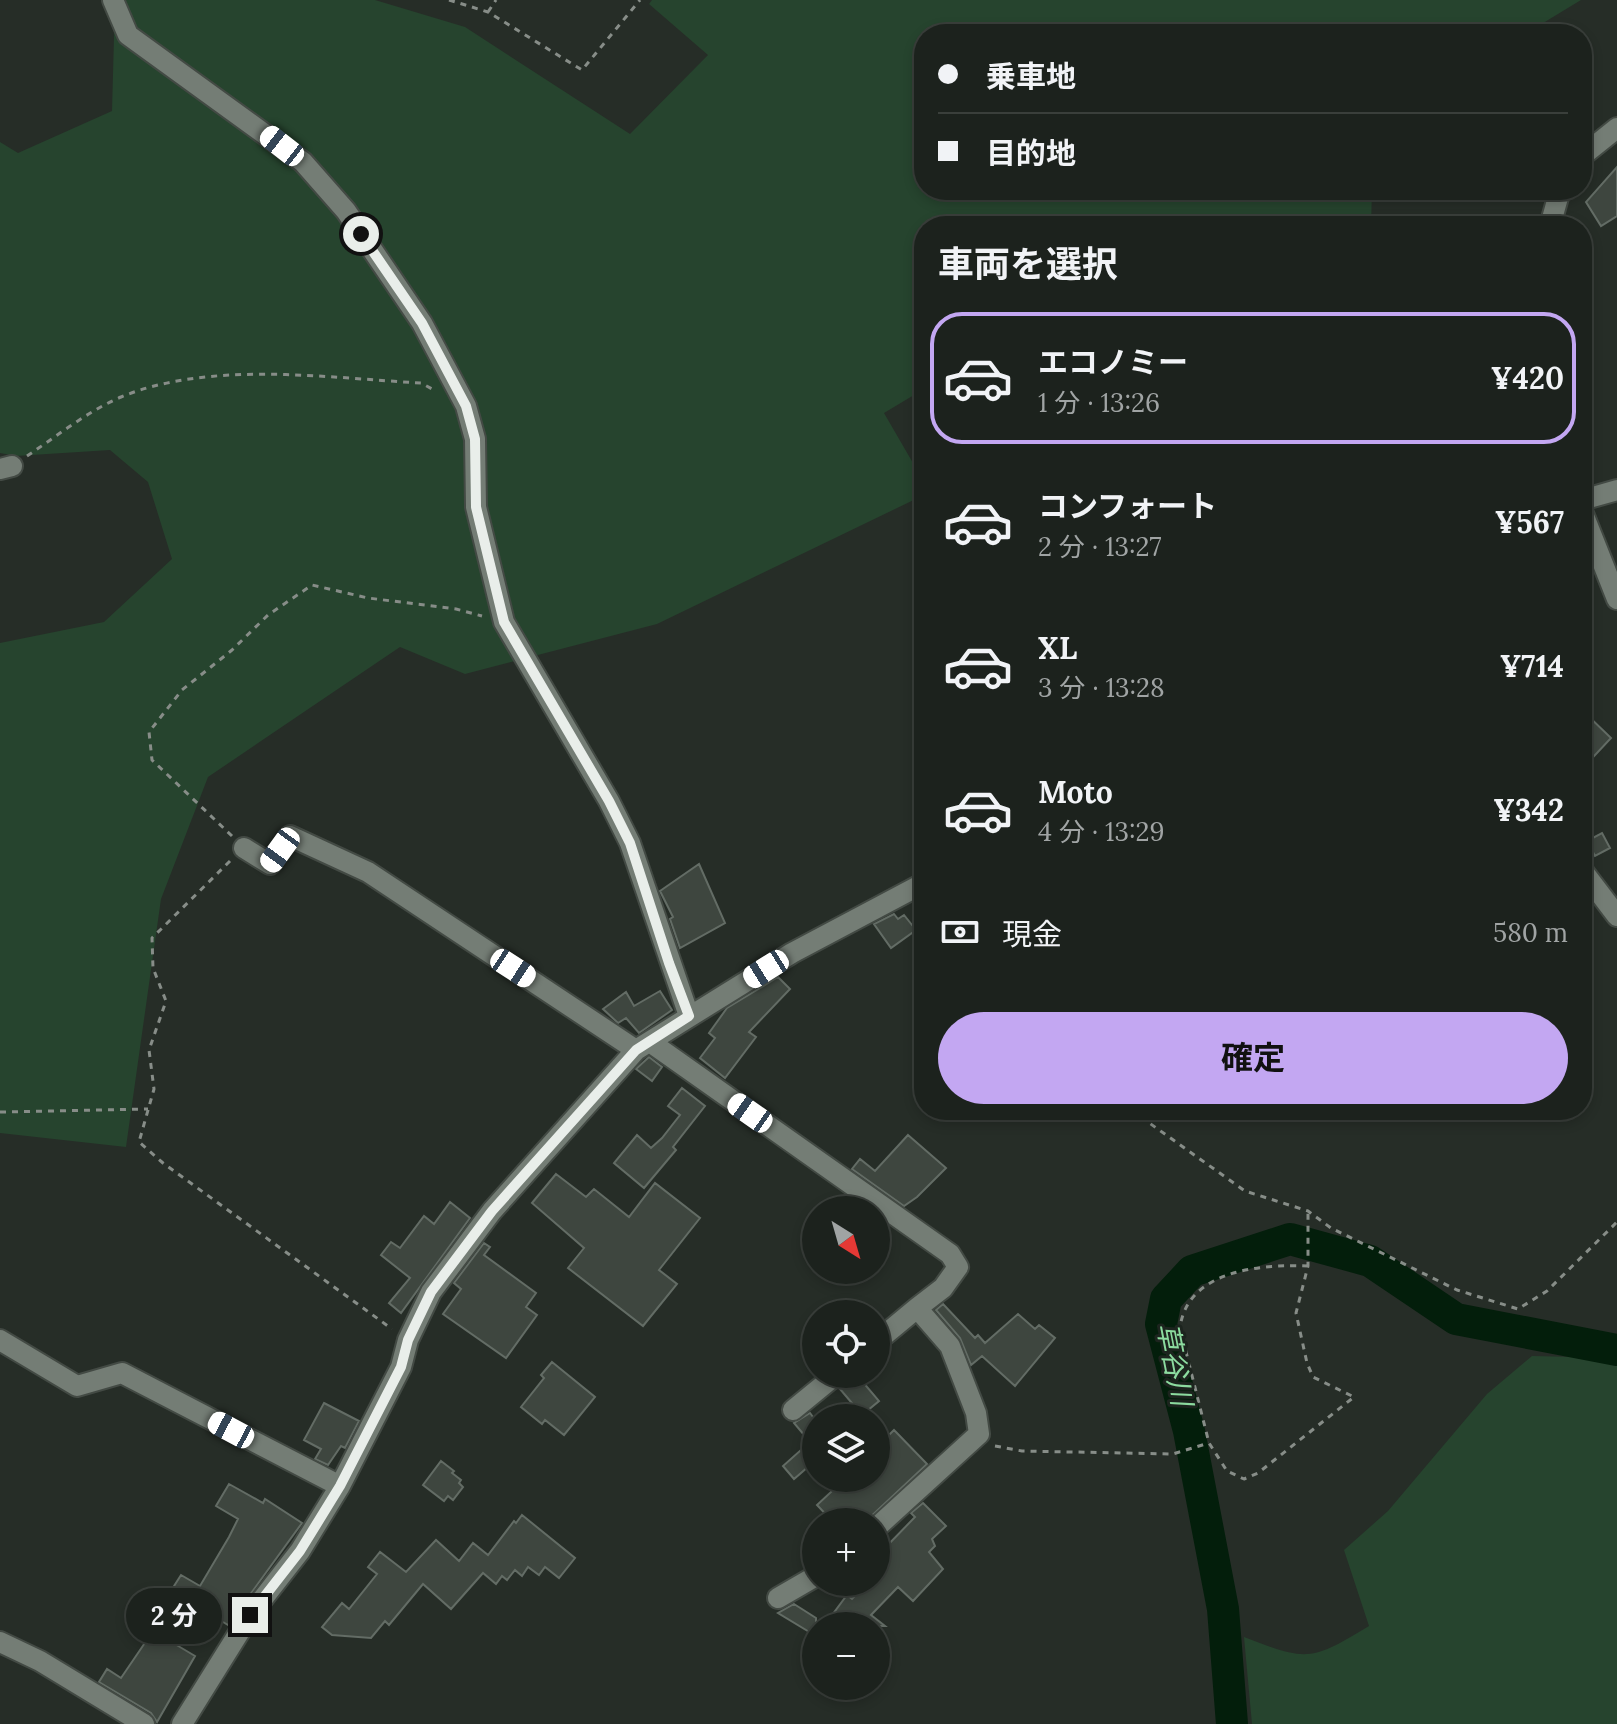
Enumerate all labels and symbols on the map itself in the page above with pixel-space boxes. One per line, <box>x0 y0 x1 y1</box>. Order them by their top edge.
car <box>256 122 308 170</box>
route start <box>343 216 379 252</box>
car <box>256 824 304 876</box>
car <box>486 945 540 991</box>
car <box>739 946 793 992</box>
car <box>723 1089 777 1137</box>
north arrow <box>802 1196 890 1284</box>
water label: 草谷川 <box>1149 1319 1201 1412</box>
car <box>204 1408 258 1452</box>
callout: 2 分 <box>126 1587 222 1643</box>
route end <box>232 1597 268 1633</box>

